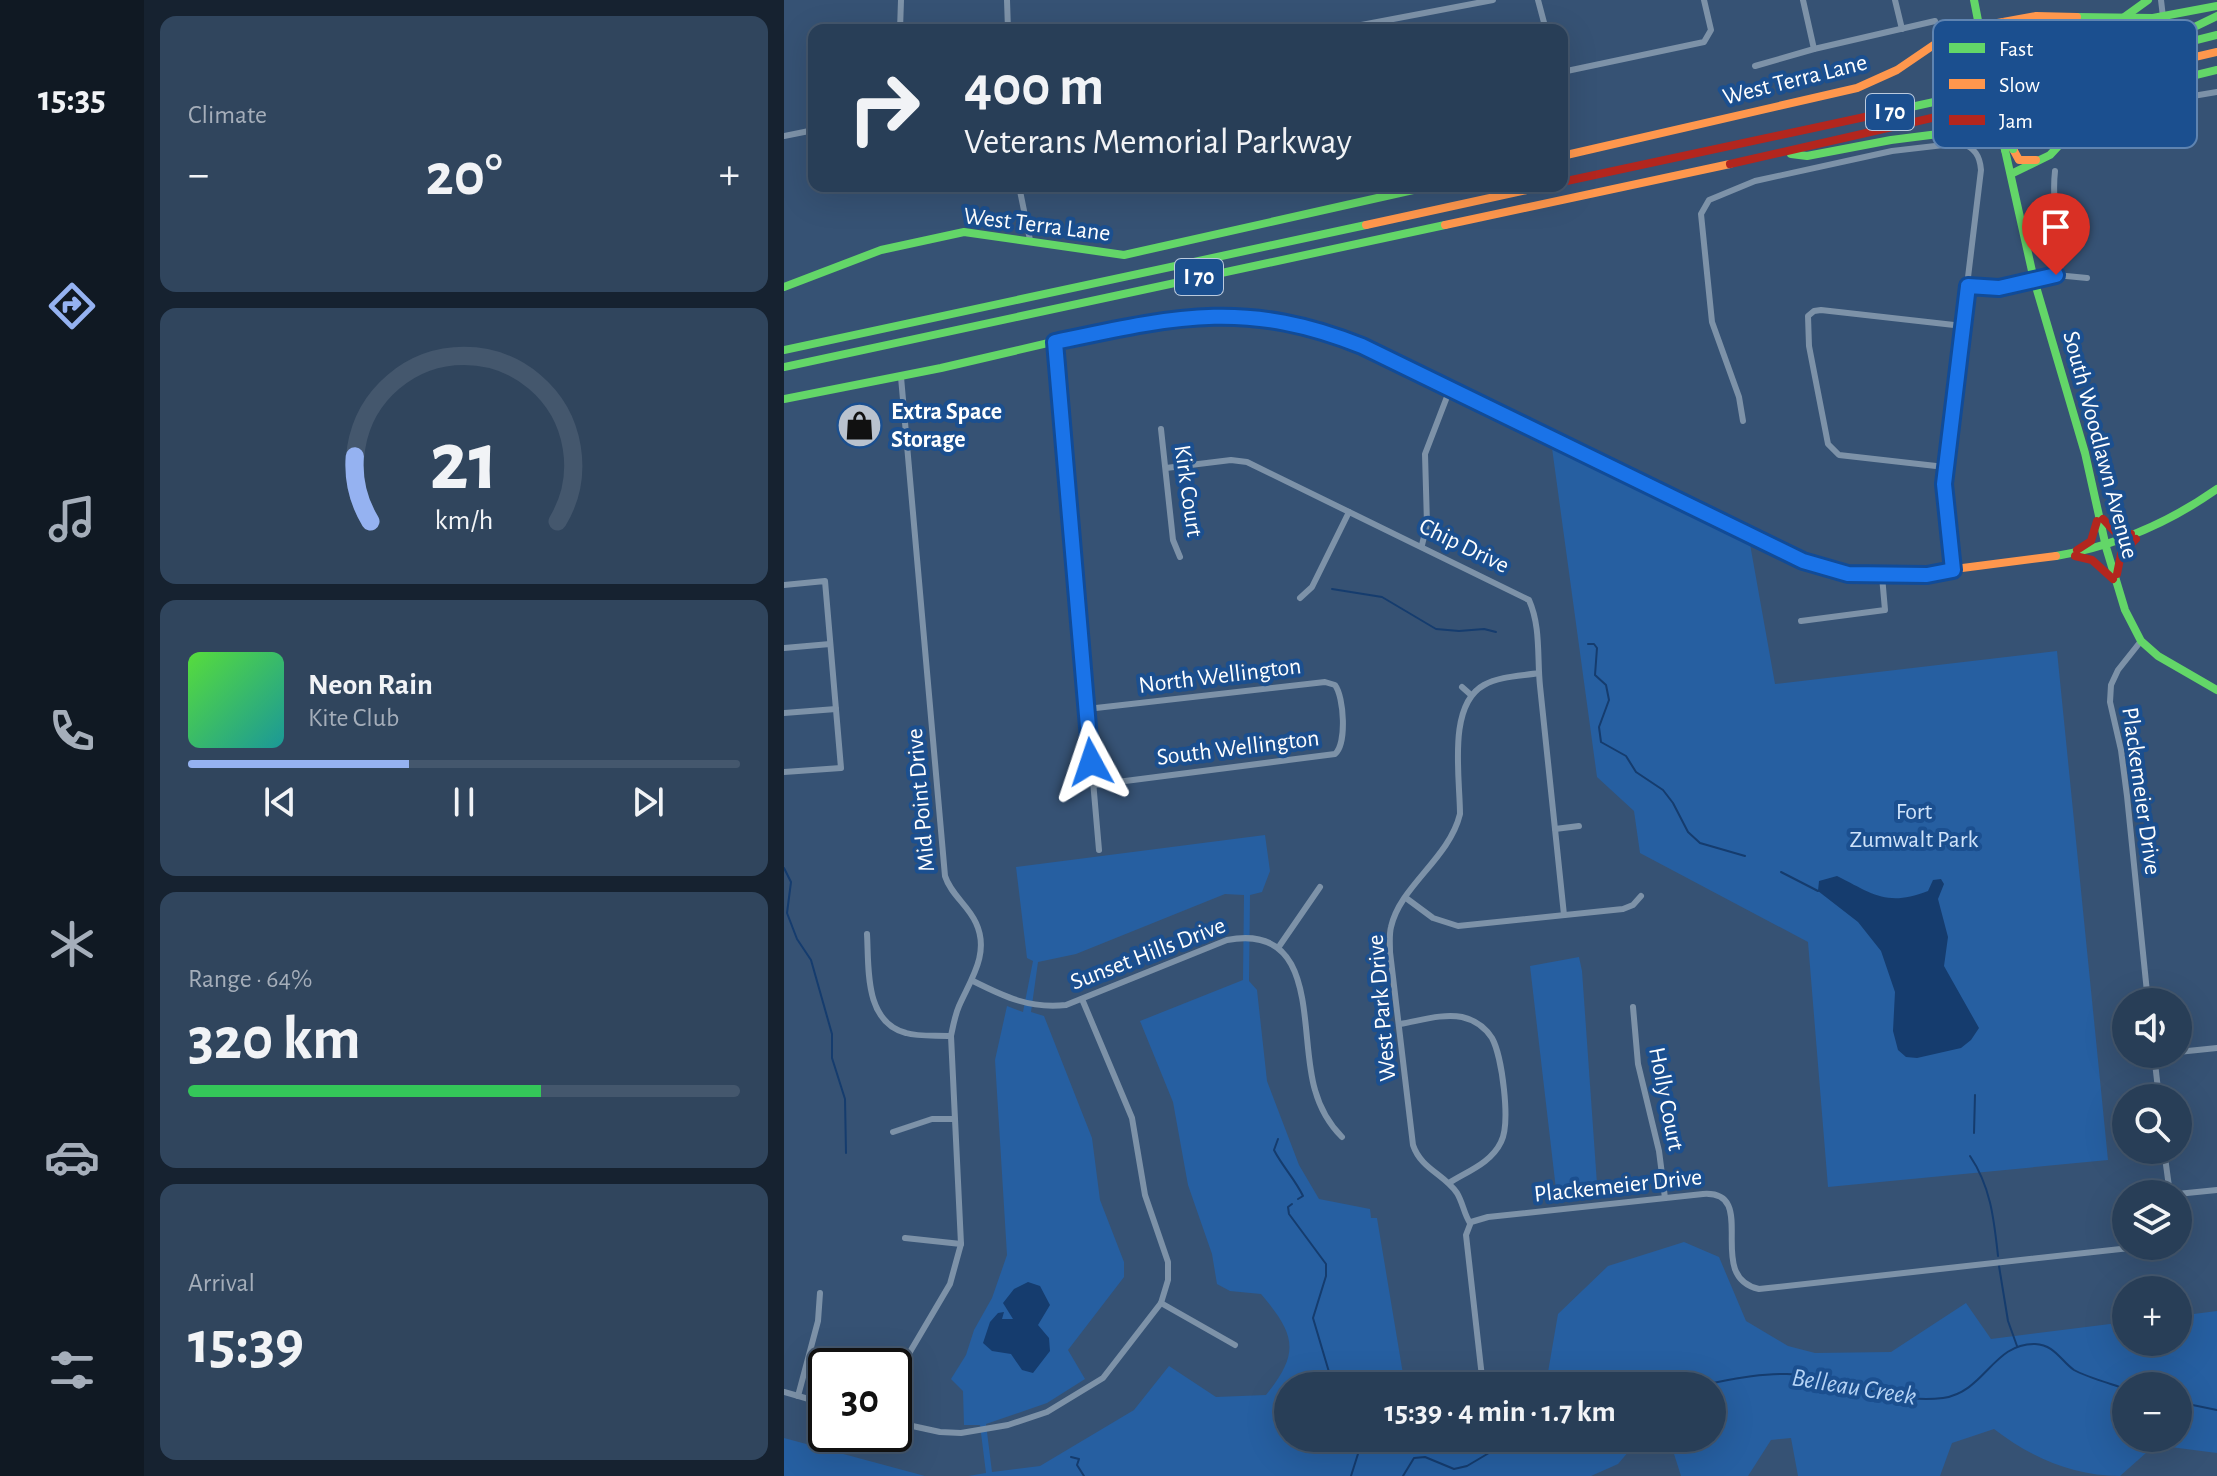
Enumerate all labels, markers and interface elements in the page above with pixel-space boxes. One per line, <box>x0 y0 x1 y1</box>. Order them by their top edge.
legend <box>1933 20 2197 148</box>
text: Fast <box>1999 38 2033 60</box>
street label: West Terra Lane <box>1720 50 1870 110</box>
icon: right <box>832 56 936 160</box>
text: 400 m <box>964 59 1104 115</box>
text: Slow <box>1999 74 2040 96</box>
text: 15:35 <box>38 81 106 117</box>
road number: I 70 <box>1866 94 1914 130</box>
text: Climate <box>188 102 267 128</box>
text: Jam <box>1999 110 2033 132</box>
text: Veterans Memorial Parkway <box>964 124 1352 160</box>
text: 20° <box>425 146 503 206</box>
text: − <box>188 153 209 197</box>
text: + <box>719 153 740 197</box>
pin <box>2022 193 2090 275</box>
street label: West Terra Lane <box>962 204 1112 246</box>
icon: arrive <box>2034 205 2078 249</box>
road number: I 70 <box>1175 259 1223 295</box>
icon: directions <box>44 278 100 334</box>
street label: South Woodlawn Avenue <box>2058 329 2142 561</box>
place label: Extra Space Storage <box>891 400 1002 452</box>
shop icon: Extra Space Storage <box>836 402 884 450</box>
text: 21 <box>429 421 499 505</box>
street label: Kirk Court <box>1170 443 1206 539</box>
icon: music <box>44 491 100 547</box>
text: km/h <box>435 506 493 535</box>
street label: Chip Drive <box>1415 514 1513 578</box>
street label: North Wellington <box>1137 654 1303 698</box>
text: Neon Rain <box>308 670 433 700</box>
icon: phone <box>44 703 100 759</box>
text: Kite Club <box>308 705 399 731</box>
street label: Plackemeier Drive <box>2117 706 2165 876</box>
position arrow <box>1049 720 1133 804</box>
street label: South Wellington <box>1155 726 1321 770</box>
street label: Mid Point Drive <box>903 727 939 873</box>
icon: previous <box>258 780 302 824</box>
icon: pause <box>442 780 486 824</box>
icon: next <box>626 780 670 824</box>
park label: Fort Zumwalt Park <box>1850 800 1978 852</box>
street label: Sunset Hills Drive <box>1067 913 1229 995</box>
icon: climate <box>44 916 100 972</box>
street label: West Park Drive <box>1364 934 1400 1082</box>
text: Range · 64% <box>188 966 312 992</box>
map controls <box>2112 988 2192 1452</box>
button: sound <box>2112 988 2192 1068</box>
text: 320 km <box>188 1010 361 1070</box>
street label: Holly Court <box>1644 1045 1688 1153</box>
button: search <box>2112 1084 2192 1164</box>
icon: car <box>44 1129 100 1185</box>
street label: Plackemeier Drive <box>1533 1165 1703 1207</box>
button: layers <box>2112 1180 2192 1260</box>
text: Arrival <box>188 1270 255 1296</box>
button: + <box>2112 1276 2192 1356</box>
text: 15:39 <box>188 1314 304 1374</box>
icon: filters <box>44 1342 100 1398</box>
speed limit sign: 30 <box>808 1348 912 1452</box>
water label: Belleau Creek <box>1790 1364 1918 1410</box>
button: − <box>2112 1372 2192 1452</box>
text: 15:39 · 4 min · 1.7 km <box>1384 1397 1616 1427</box>

